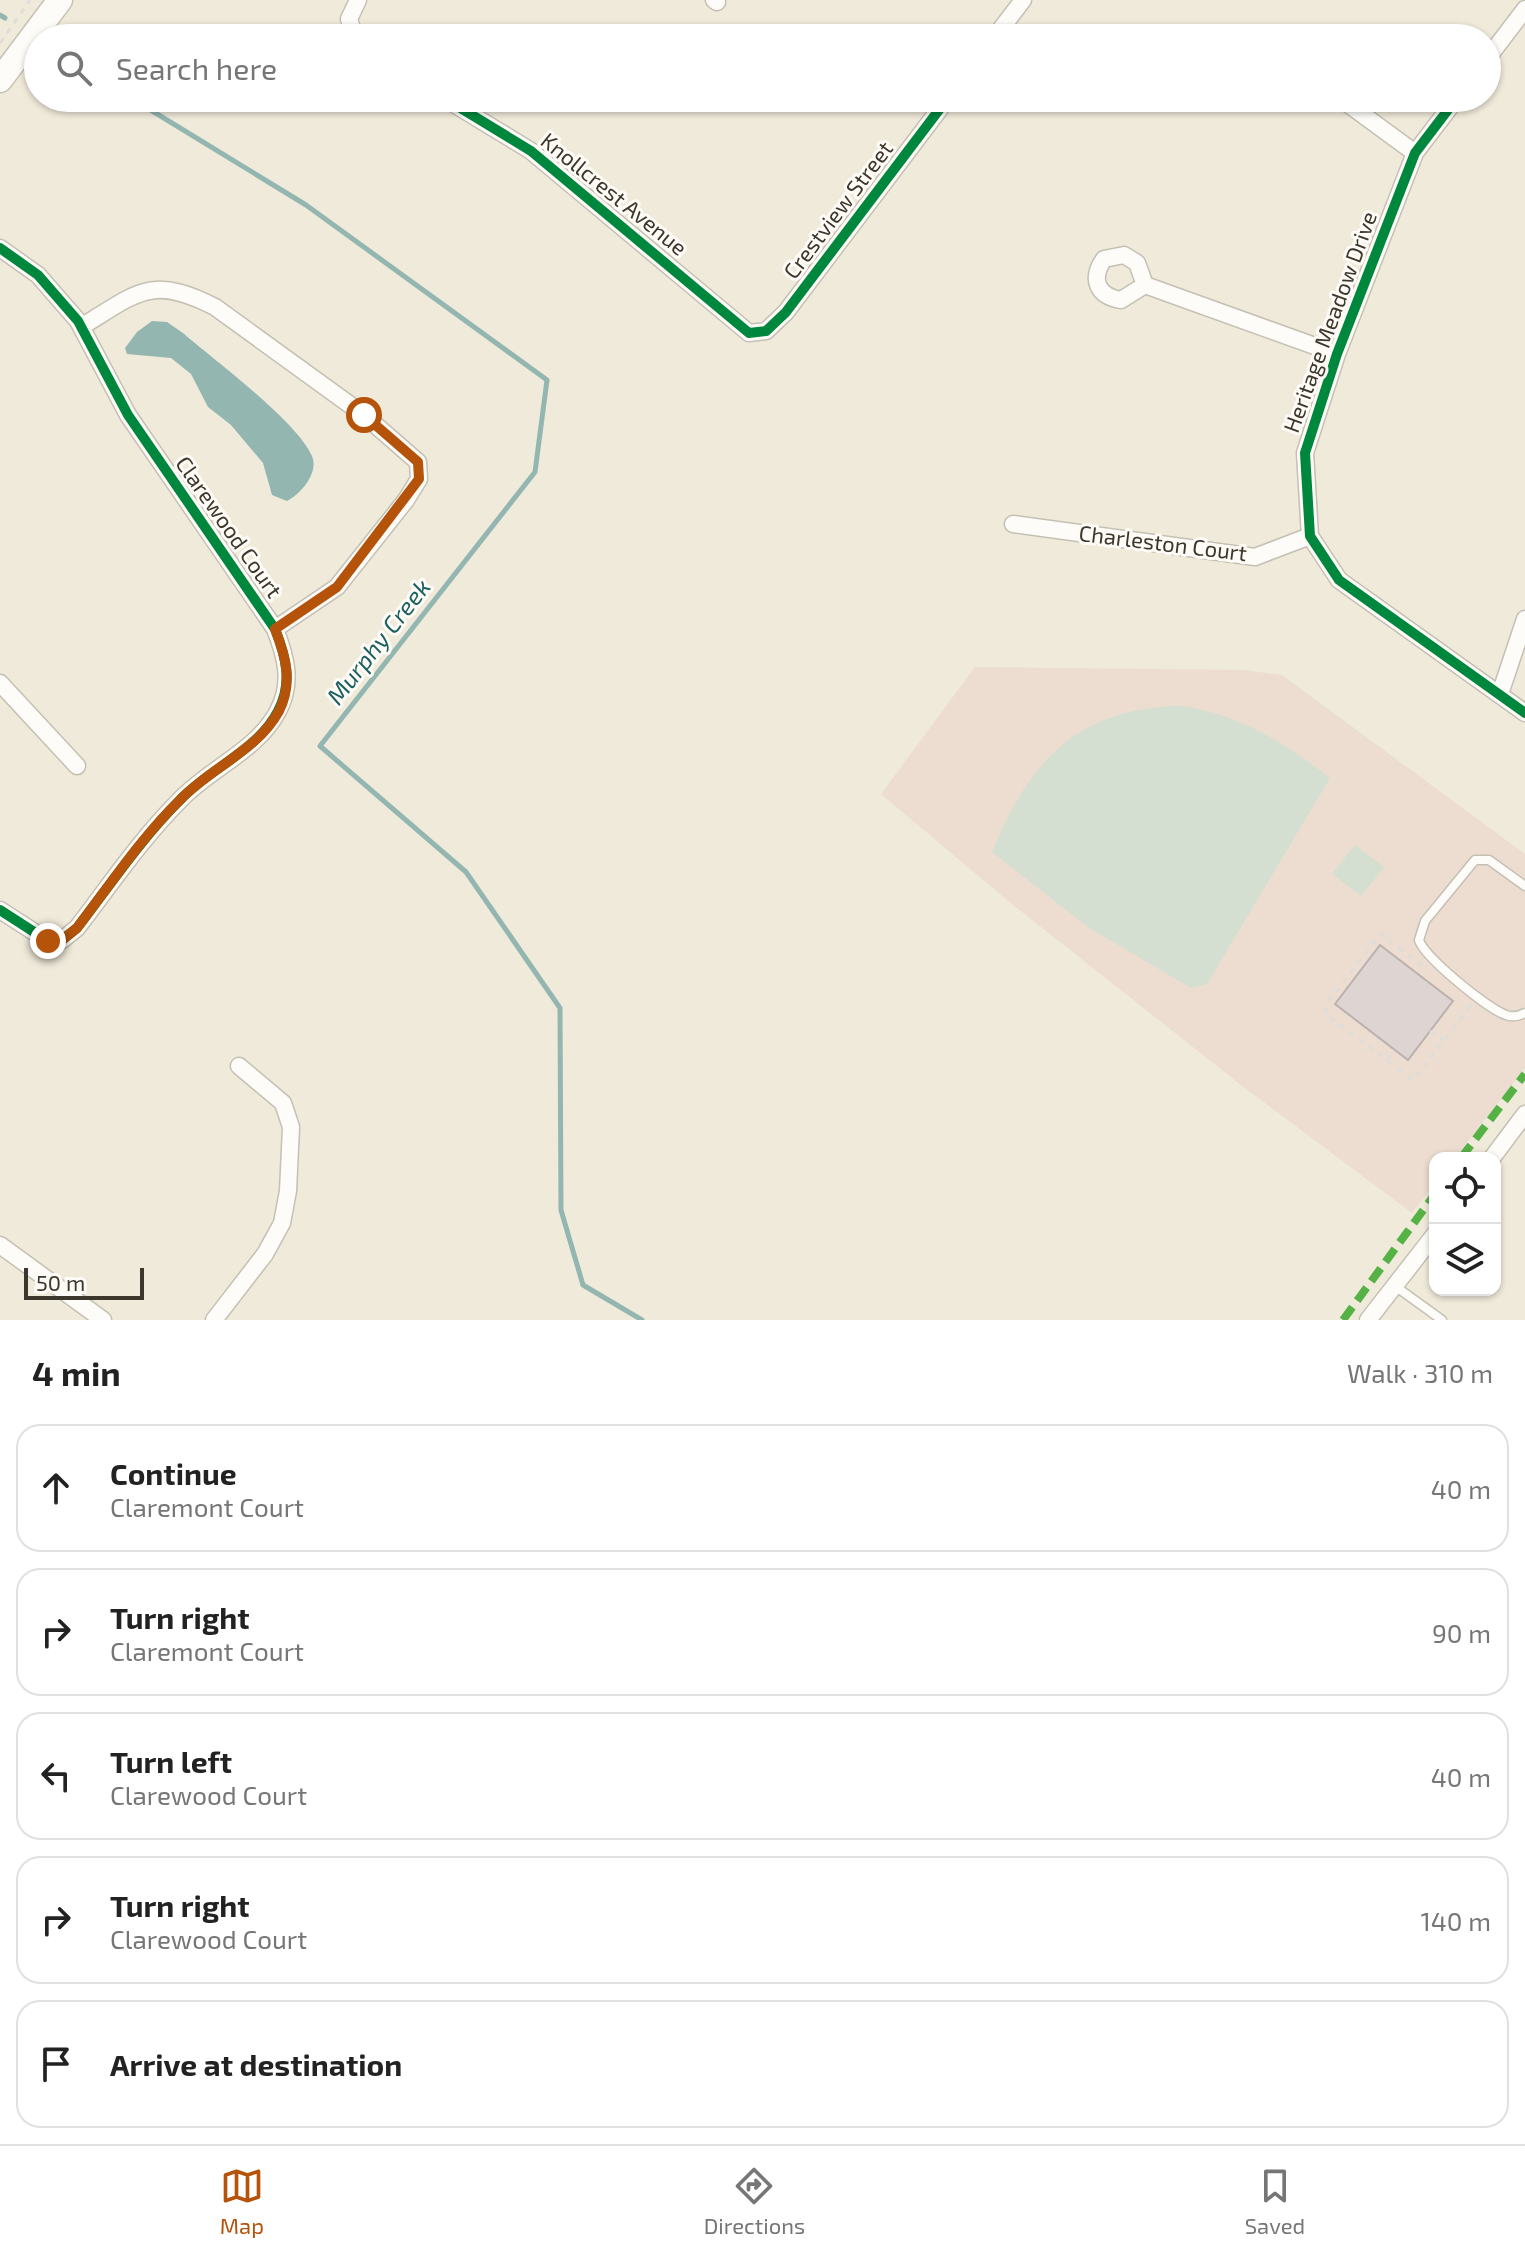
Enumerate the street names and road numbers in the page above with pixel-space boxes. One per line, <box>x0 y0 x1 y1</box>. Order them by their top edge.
street label: Knollcrest Avenue <box>536 126 693 260</box>
street label: Crestview Street <box>777 136 897 283</box>
street label: Heritage Meadow Drive <box>1277 208 1381 436</box>
street label: Clarewood Court <box>171 451 288 602</box>
street label: Charleston Court <box>1078 519 1249 565</box>

